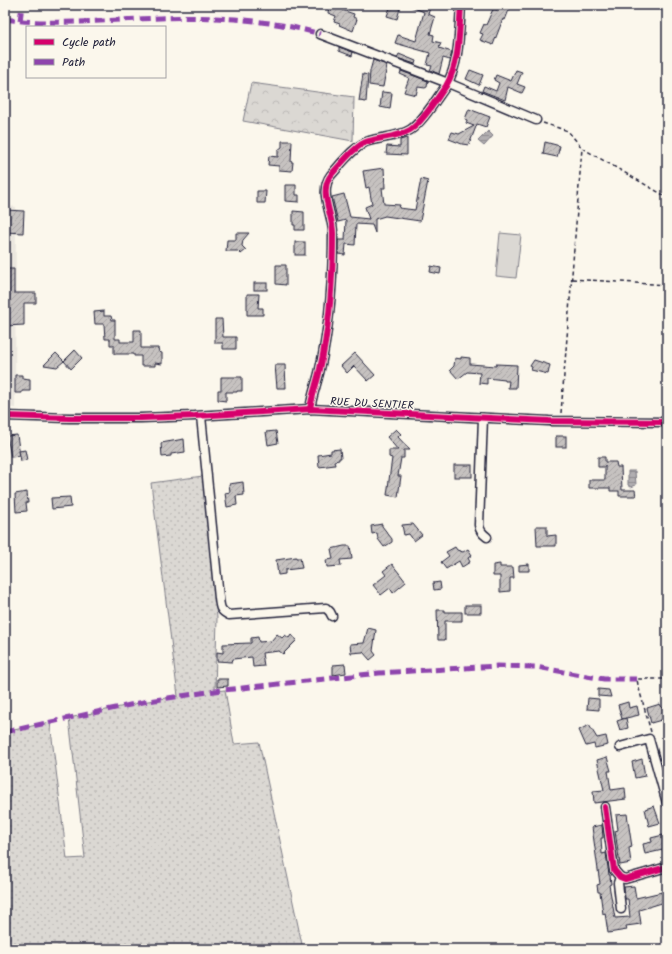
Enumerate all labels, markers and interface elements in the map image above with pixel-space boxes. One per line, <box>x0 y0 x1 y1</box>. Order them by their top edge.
legend <box>26 26 166 78</box>
text: Cycle path <box>62 33 116 52</box>
text: Path <box>62 53 85 72</box>
street label: RUE DU SENTIER <box>330 393 415 415</box>

